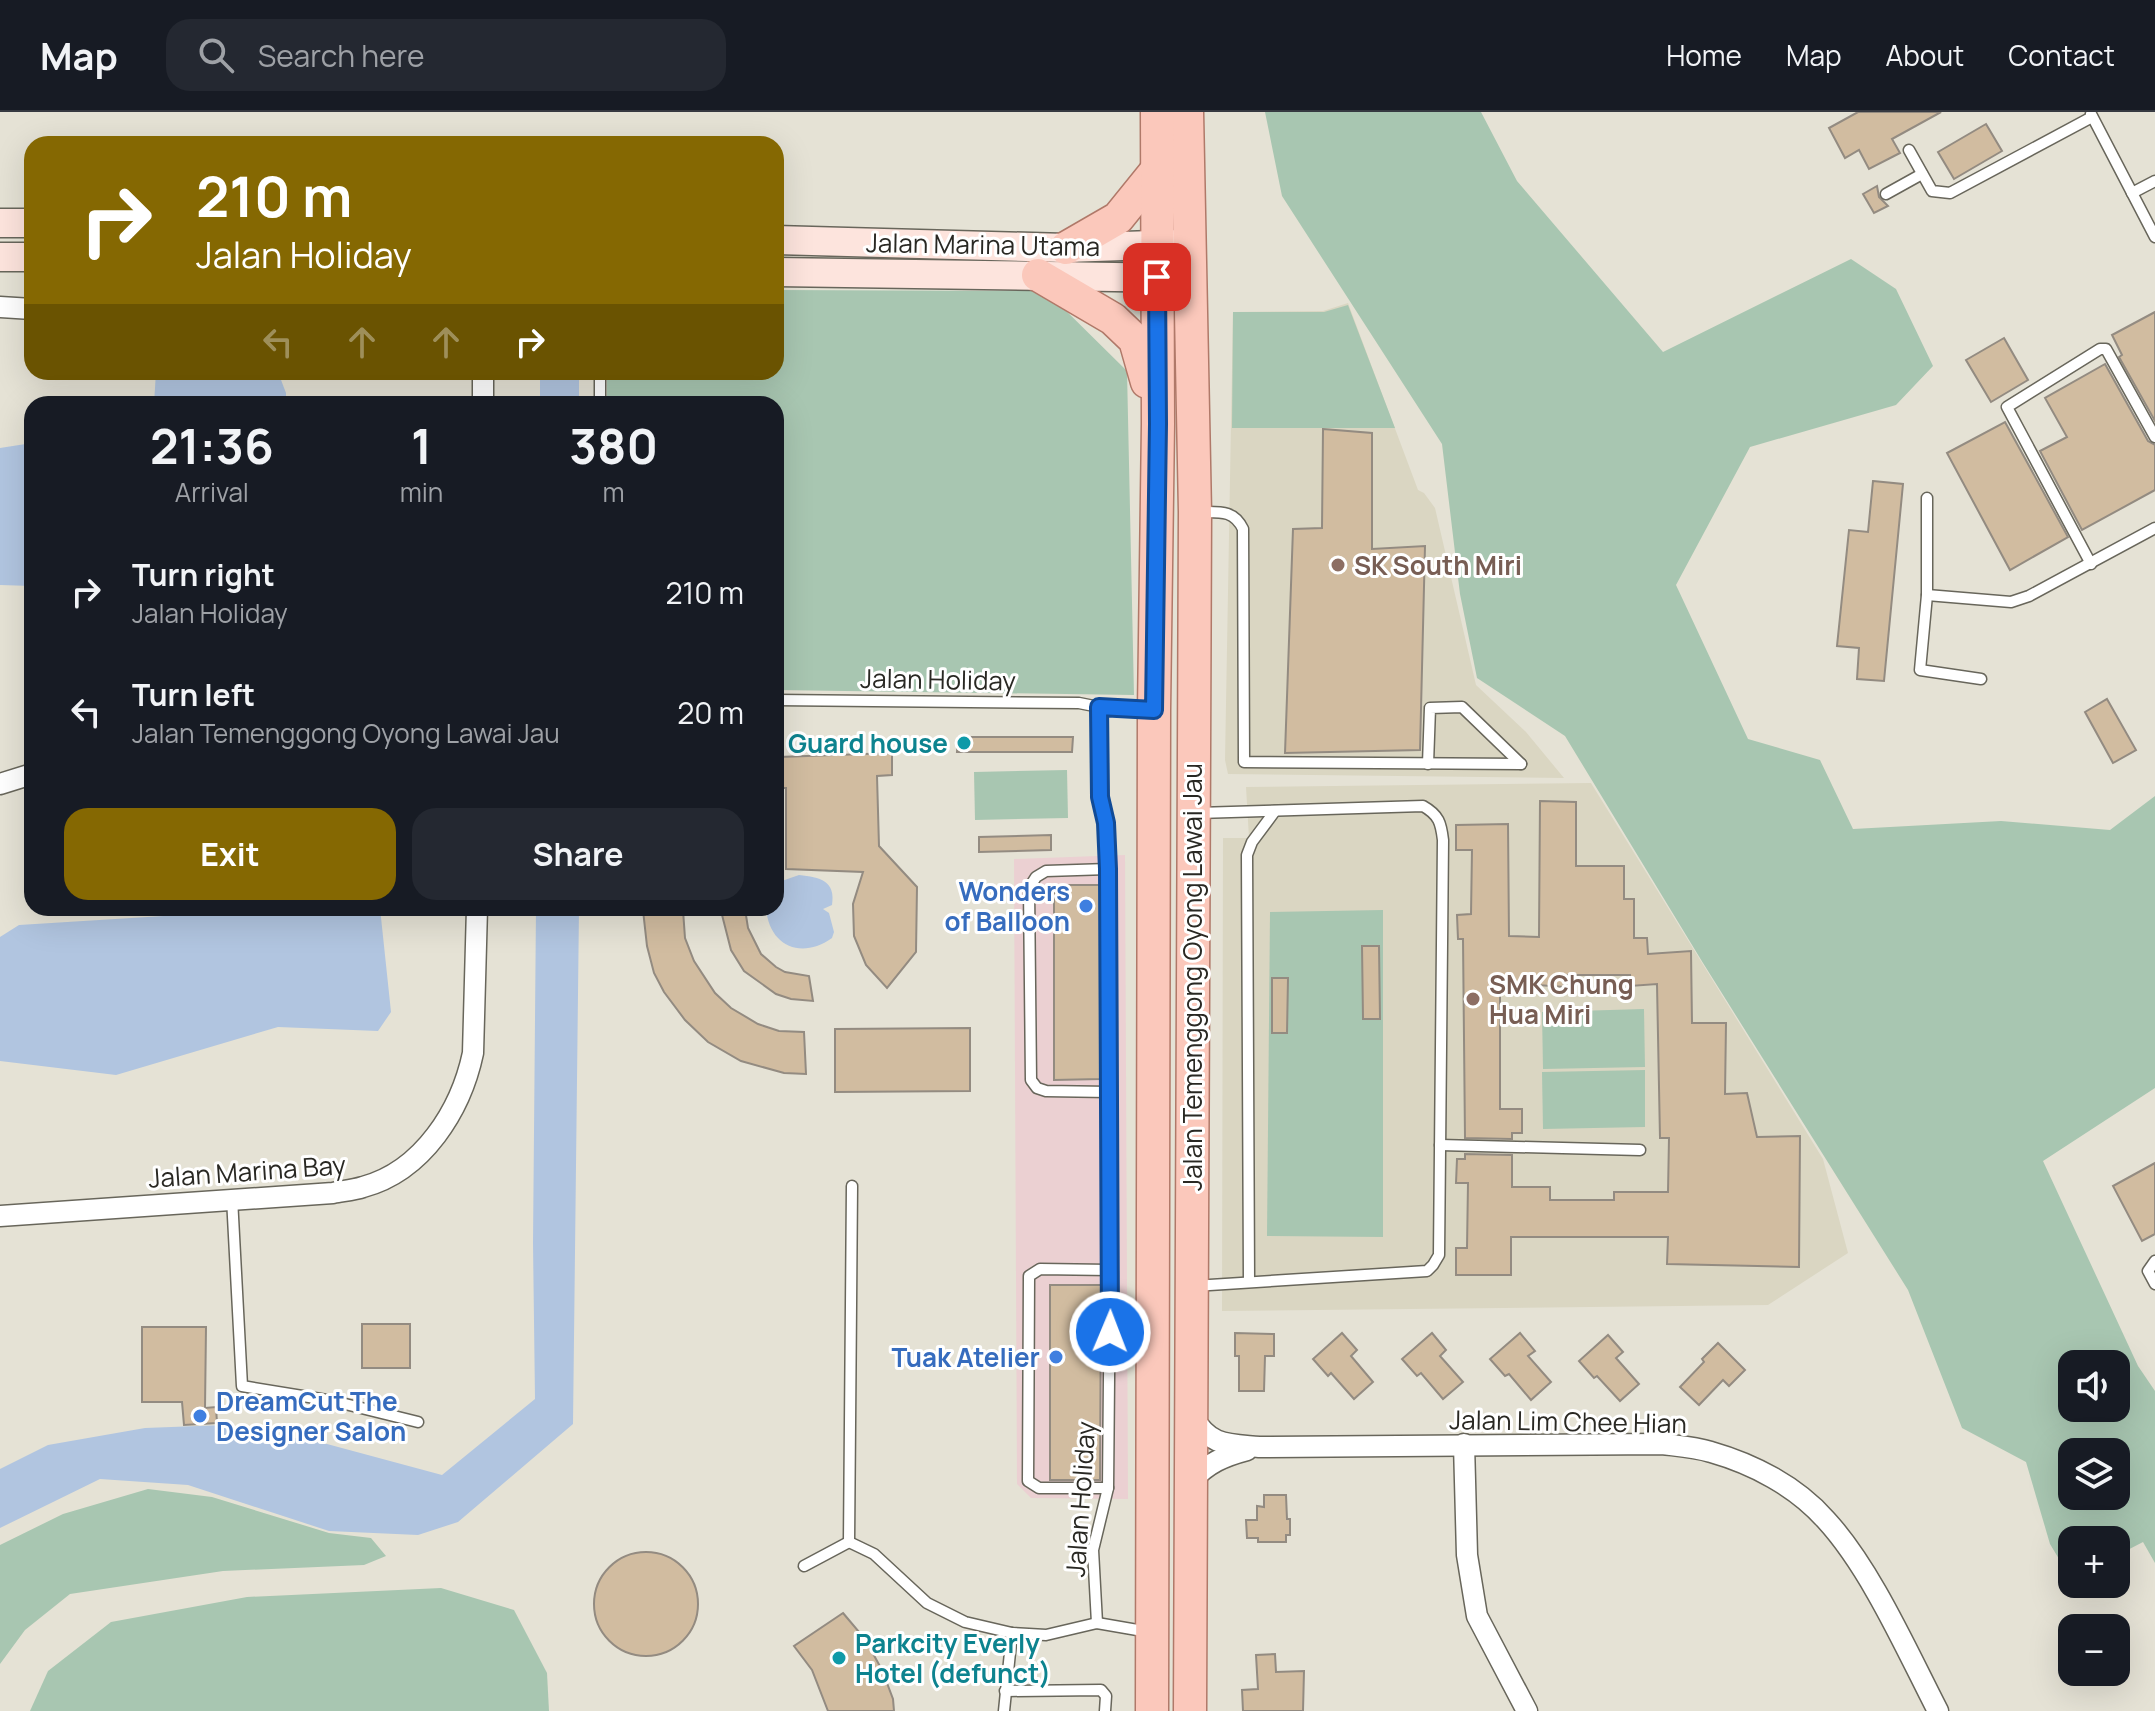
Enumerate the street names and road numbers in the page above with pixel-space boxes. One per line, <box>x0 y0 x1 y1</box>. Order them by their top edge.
street label: Jalan Marina Utama <box>866 224 1100 264</box>
street label: Jalan Holiday <box>860 660 1016 698</box>
street label: Jalan Temenggong Oyong Lawai Jau <box>1174 763 1210 1191</box>
street label: Jalan Marina Bay <box>147 1146 347 1196</box>
street label: Jalan Lim Chee Hian <box>1449 1401 1687 1441</box>
street label: Jalan Holiday <box>1057 1420 1103 1578</box>

